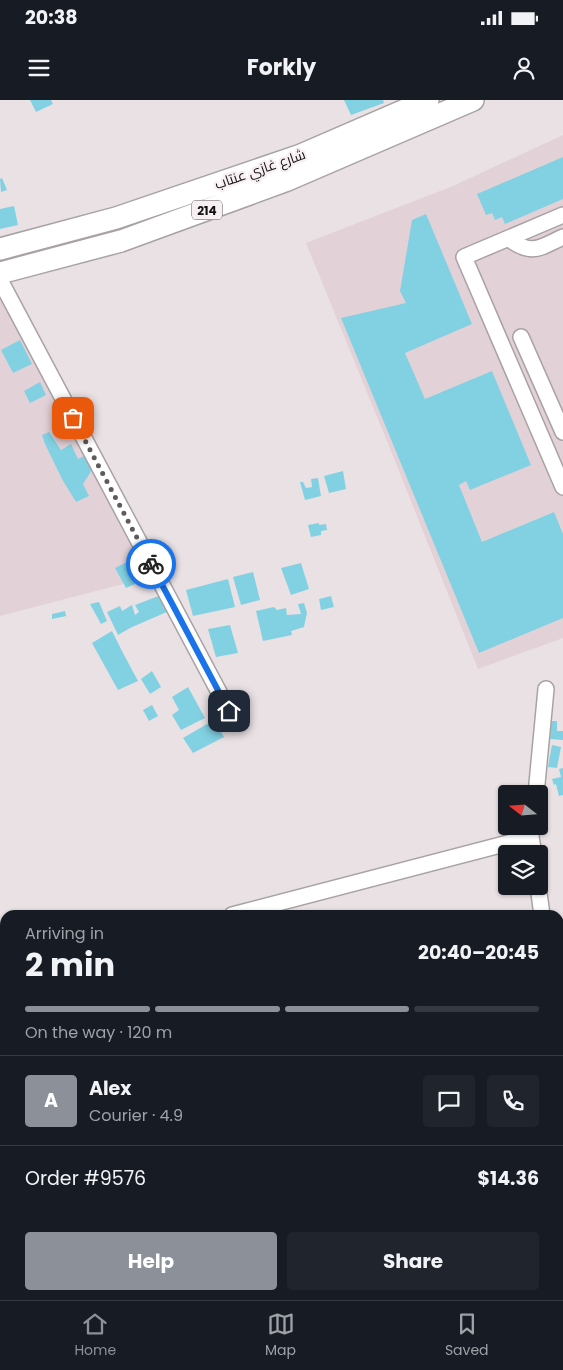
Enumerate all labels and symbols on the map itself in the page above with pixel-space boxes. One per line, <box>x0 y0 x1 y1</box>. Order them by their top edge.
street label: شارع غازي عنتاب <box>212 144 309 196</box>
road number: 214 <box>192 200 222 220</box>
pin <box>52 397 94 439</box>
courier <box>126 539 176 589</box>
pin <box>208 690 250 732</box>
north arrow <box>498 785 548 835</box>

